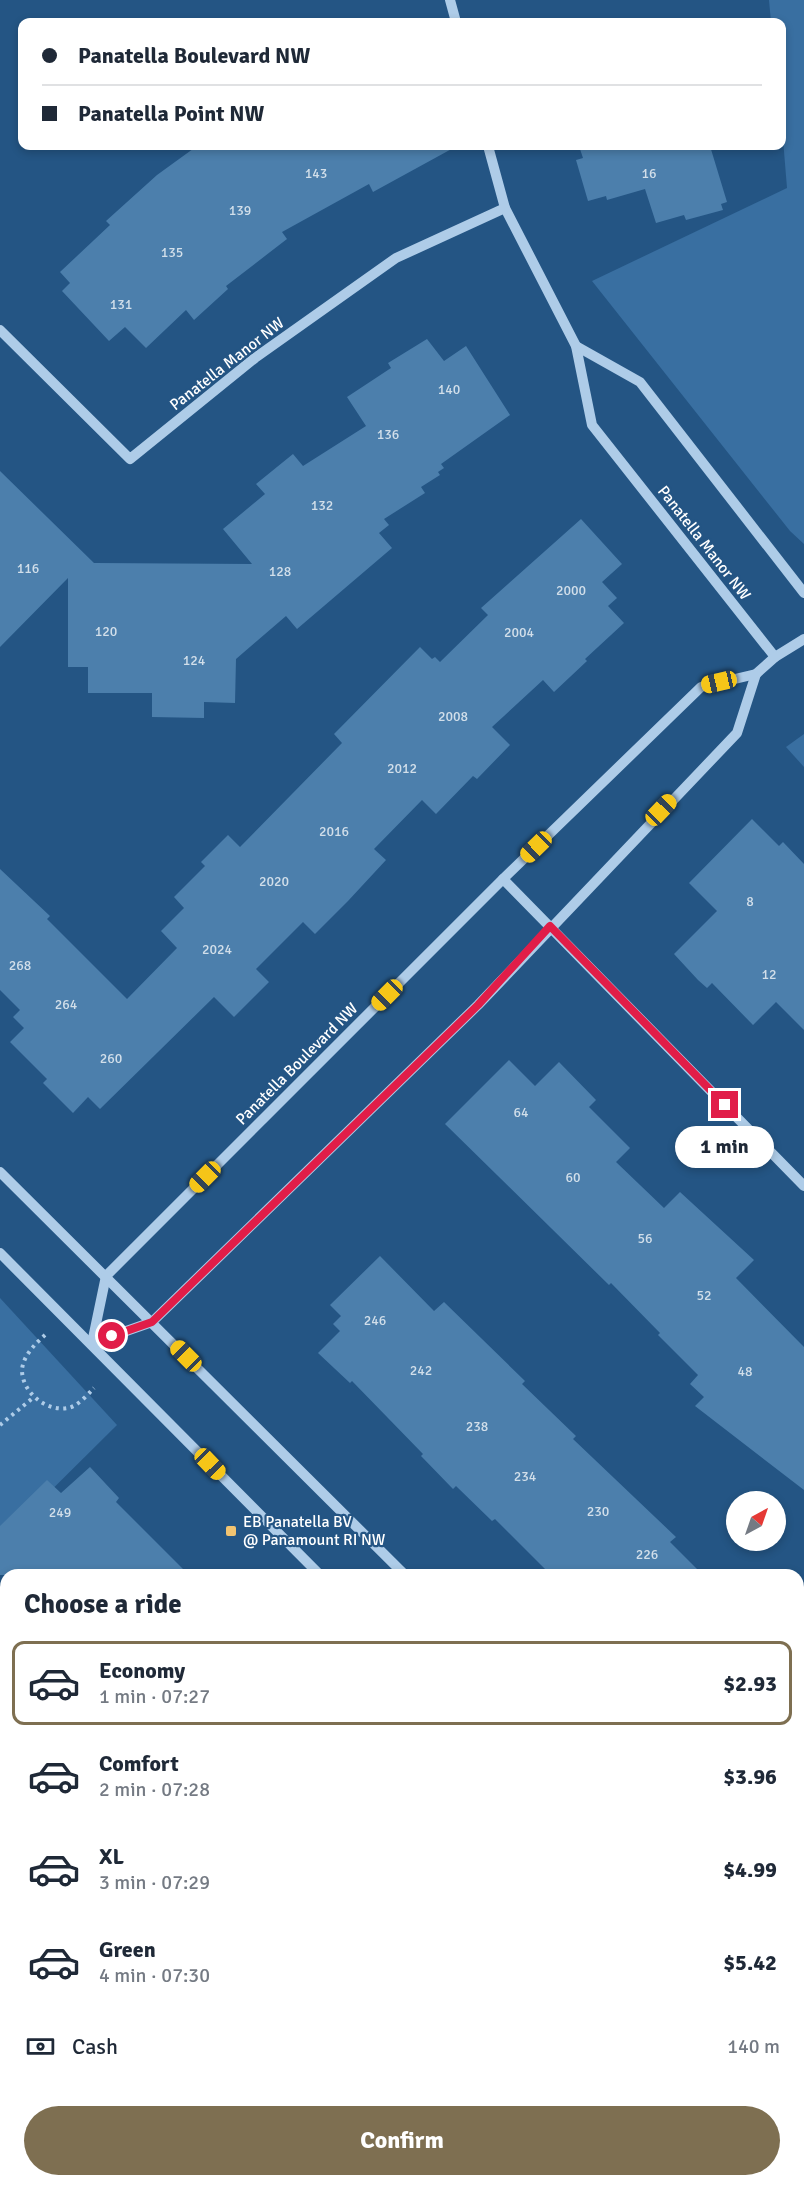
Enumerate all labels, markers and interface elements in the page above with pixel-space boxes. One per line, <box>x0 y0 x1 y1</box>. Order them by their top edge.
text: Panatella Boulevard NW <box>78 42 310 69</box>
text: Panatella Point NW <box>78 100 264 127</box>
house number: 143 <box>305 165 327 182</box>
house number: 16 <box>641 165 657 182</box>
house number: 139 <box>229 202 251 219</box>
house number: 135 <box>161 244 183 261</box>
house number: 131 <box>110 296 132 313</box>
street label: Panatella Manor NW <box>166 313 289 415</box>
house number: 140 <box>438 381 460 398</box>
house number: 136 <box>377 426 399 443</box>
street label: Panatella Manor NW <box>653 482 755 605</box>
house number: 132 <box>311 497 333 514</box>
house number: 116 <box>17 560 39 577</box>
house number: 128 <box>269 563 291 580</box>
house number: 2000 <box>556 582 586 599</box>
house number: 120 <box>95 623 117 640</box>
house number: 2004 <box>504 624 535 641</box>
house number: 124 <box>183 652 206 669</box>
car <box>699 669 739 695</box>
house number: 2008 <box>438 708 468 725</box>
house number: 2012 <box>387 760 417 777</box>
car <box>642 791 680 829</box>
house number: 2016 <box>319 823 349 840</box>
car <box>517 828 555 866</box>
house number: 2020 <box>259 873 289 890</box>
house number: 8 <box>746 893 754 910</box>
house number: 2024 <box>202 941 233 958</box>
house number: 268 <box>9 957 31 974</box>
house number: 12 <box>761 966 777 983</box>
car <box>368 976 406 1014</box>
house number: 264 <box>55 996 78 1013</box>
street label: Panatella Boulevard NW <box>232 998 363 1129</box>
house number: 260 <box>100 1050 122 1067</box>
route end <box>711 1091 738 1118</box>
house number: 64 <box>513 1104 529 1121</box>
callout: 1 min <box>676 1126 774 1168</box>
text: 1 min <box>700 1134 749 1159</box>
car <box>186 1158 224 1196</box>
house number: 60 <box>565 1169 581 1186</box>
house number: 56 <box>637 1230 653 1247</box>
house number: 52 <box>696 1287 712 1304</box>
house number: 246 <box>364 1312 386 1329</box>
route start <box>98 1322 125 1349</box>
car <box>167 1337 205 1375</box>
house number: 242 <box>410 1362 432 1379</box>
house number: 48 <box>737 1363 753 1380</box>
house number: 238 <box>466 1418 488 1435</box>
car <box>191 1445 229 1483</box>
house number: 234 <box>514 1468 537 1485</box>
north arrow <box>726 1491 786 1551</box>
map controls <box>726 1491 786 1551</box>
house number: 230 <box>587 1503 609 1520</box>
house number: 249 <box>49 1504 71 1521</box>
place label: EB Panatella BV @ Panamount RI NW <box>243 1512 386 1550</box>
marker: EB Panatella BV @ Panamount RI NW <box>224 1524 238 1538</box>
house number: 226 <box>636 1546 658 1563</box>
text: Choose a ride <box>24 1588 182 1621</box>
icon: car <box>27 1656 81 1710</box>
text: Economy <box>99 1657 185 1684</box>
text: $2.93 <box>723 1670 777 1697</box>
text: 1 min · 07:27 <box>99 1684 210 1709</box>
icon: car <box>27 1749 81 1803</box>
text: Comfort <box>99 1750 179 1777</box>
text: $3.96 <box>723 1763 777 1790</box>
text: 2 min · 07:28 <box>99 1777 210 1802</box>
icon: car <box>27 1842 81 1896</box>
text: XL <box>99 1843 124 1870</box>
text: $4.99 <box>723 1856 777 1883</box>
text: 3 min · 07:29 <box>99 1870 210 1895</box>
icon: car <box>27 1935 81 1989</box>
text: Green <box>99 1936 156 1963</box>
text: $5.42 <box>723 1949 777 1976</box>
text: 4 min · 07:30 <box>99 1963 210 1988</box>
icon: cash <box>24 2030 57 2063</box>
text: Cash <box>72 2033 118 2060</box>
text: 140 m <box>727 2034 780 2059</box>
button: Confirm <box>24 2106 780 2175</box>

